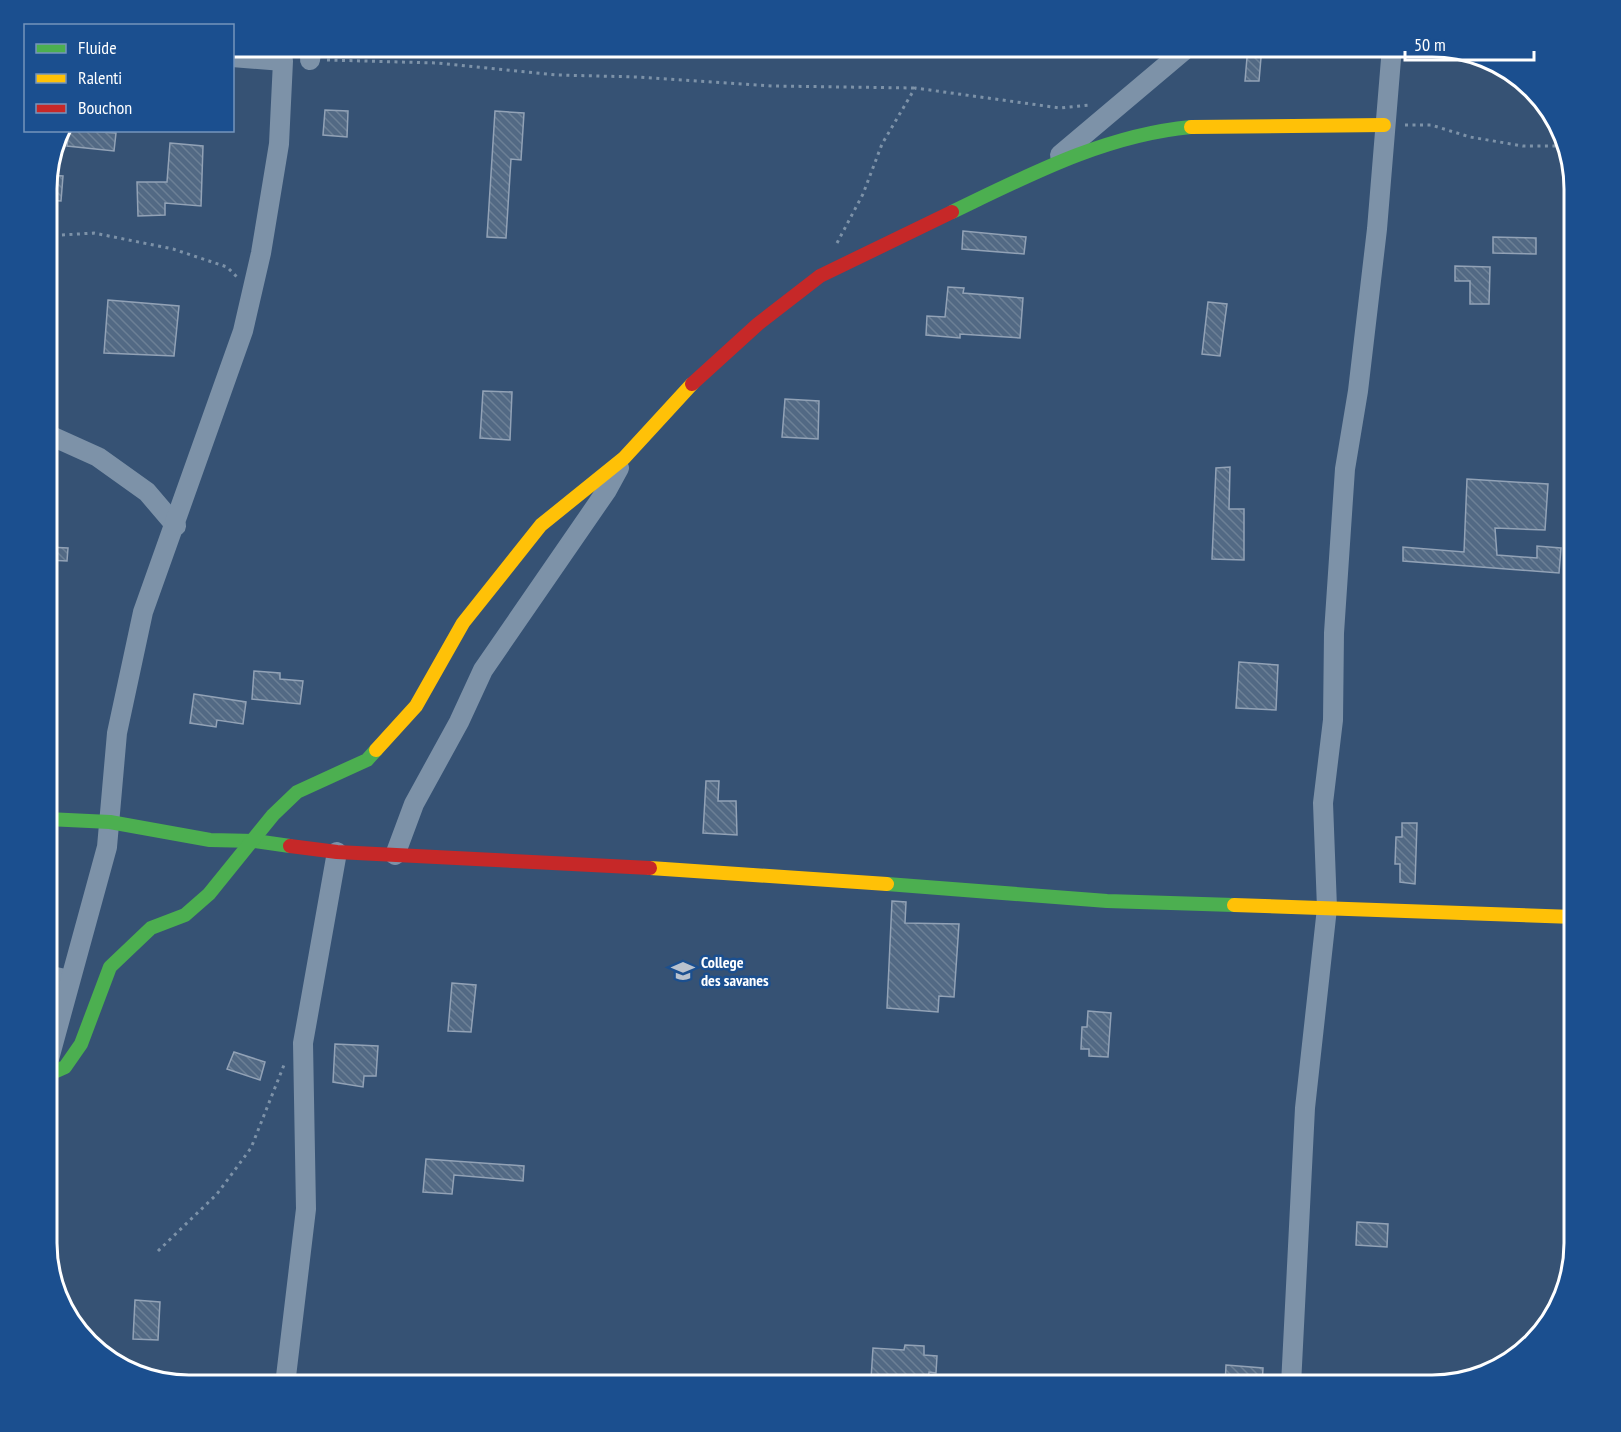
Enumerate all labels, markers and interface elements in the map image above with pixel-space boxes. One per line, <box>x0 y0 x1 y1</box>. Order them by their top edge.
legend <box>24 24 234 132</box>
scale bar <box>1405 24 1534 62</box>
text: 50 m <box>1414 33 1446 56</box>
text: Fluide <box>78 36 117 59</box>
text: Ralenti <box>78 66 122 89</box>
text: Bouchon <box>78 96 132 119</box>
place label: College des savanes <box>701 952 769 990</box>
school or university icon: College des savanes <box>670 958 696 984</box>

